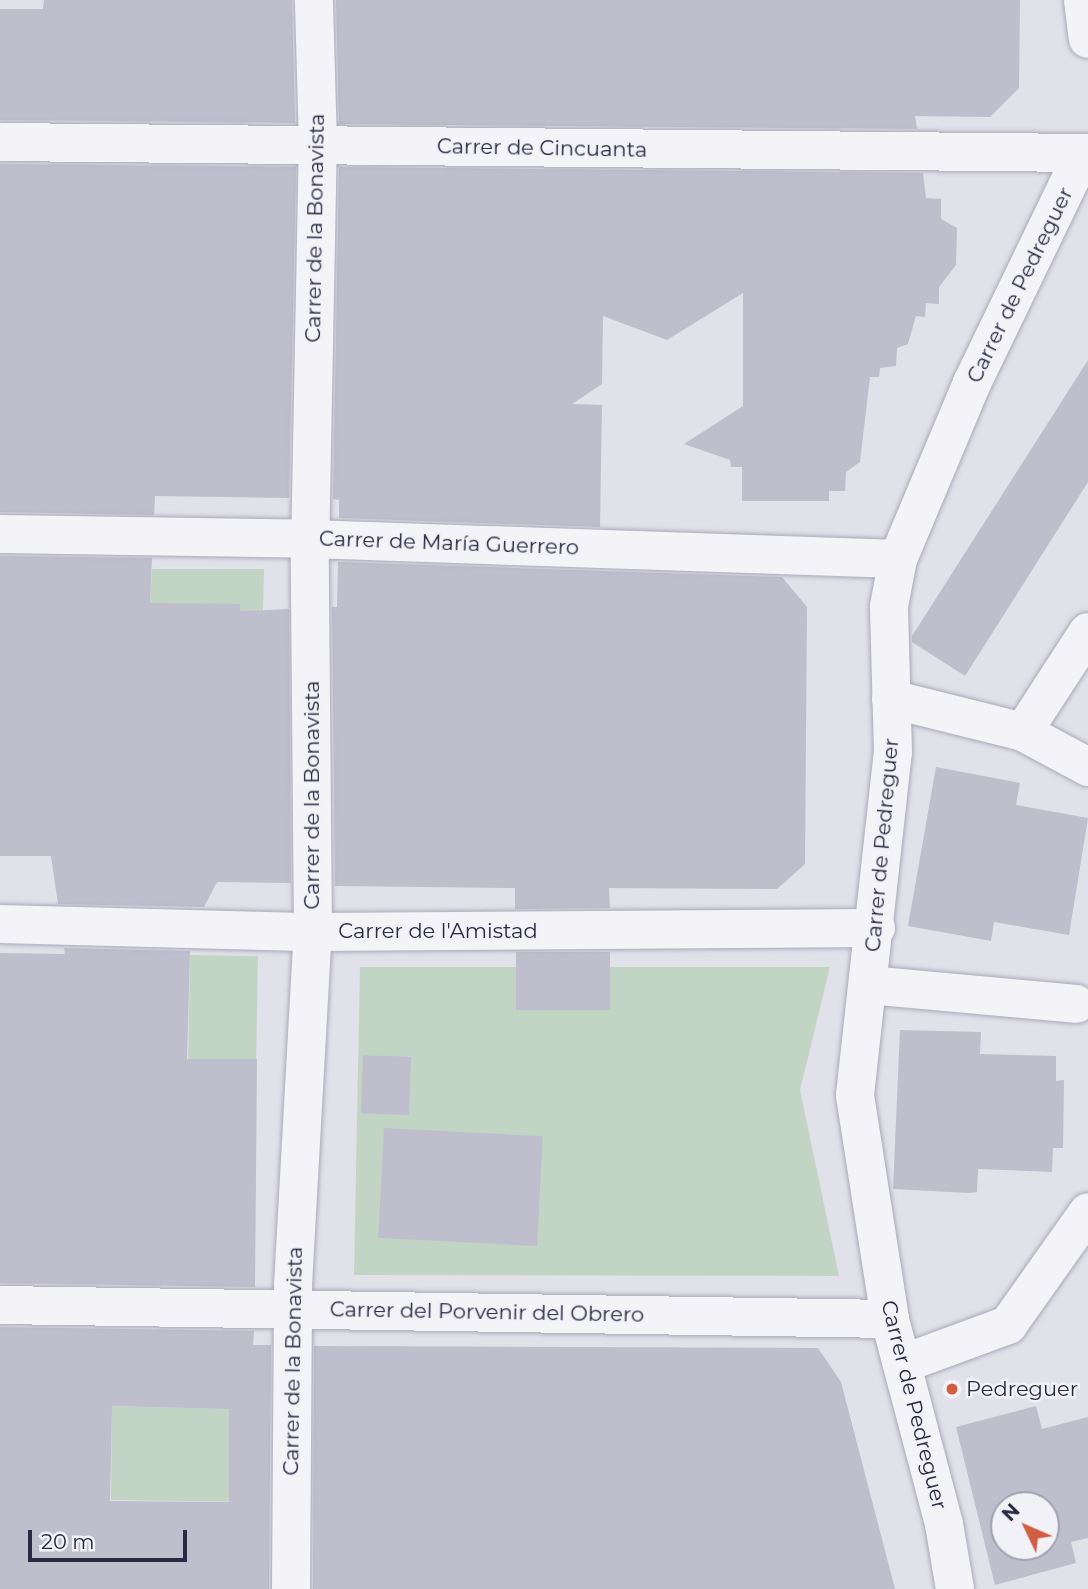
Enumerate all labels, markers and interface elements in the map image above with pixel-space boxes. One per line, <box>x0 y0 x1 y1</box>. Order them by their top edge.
street label: Carrer de la Bonavista <box>300 113 330 343</box>
street label: Carrer de Cincuanta <box>437 134 647 162</box>
street label: Carrer de Pedreguer <box>962 183 1078 387</box>
street label: Carrer de María Guerrero <box>319 526 579 560</box>
street label: Carrer de la Bonavista <box>299 680 325 910</box>
street label: Carrer de Pedreguer <box>860 737 904 953</box>
street label: Carrer de l'Amistad <box>338 918 538 944</box>
street label: Carrer de la Bonavista <box>278 1246 308 1476</box>
street label: Carrer del Porvenir del Obrero <box>330 1297 644 1327</box>
street label: Carrer de Pedreguer <box>876 1298 952 1512</box>
place label: Pedreguer <box>966 1376 1078 1402</box>
marker: Pedreguer <box>944 1381 960 1397</box>
north arrow <box>990 1491 1060 1561</box>
text: N <box>997 1499 1025 1526</box>
scale bar <box>32 1516 191 1560</box>
text: 20 m <box>41 1529 95 1554</box>

